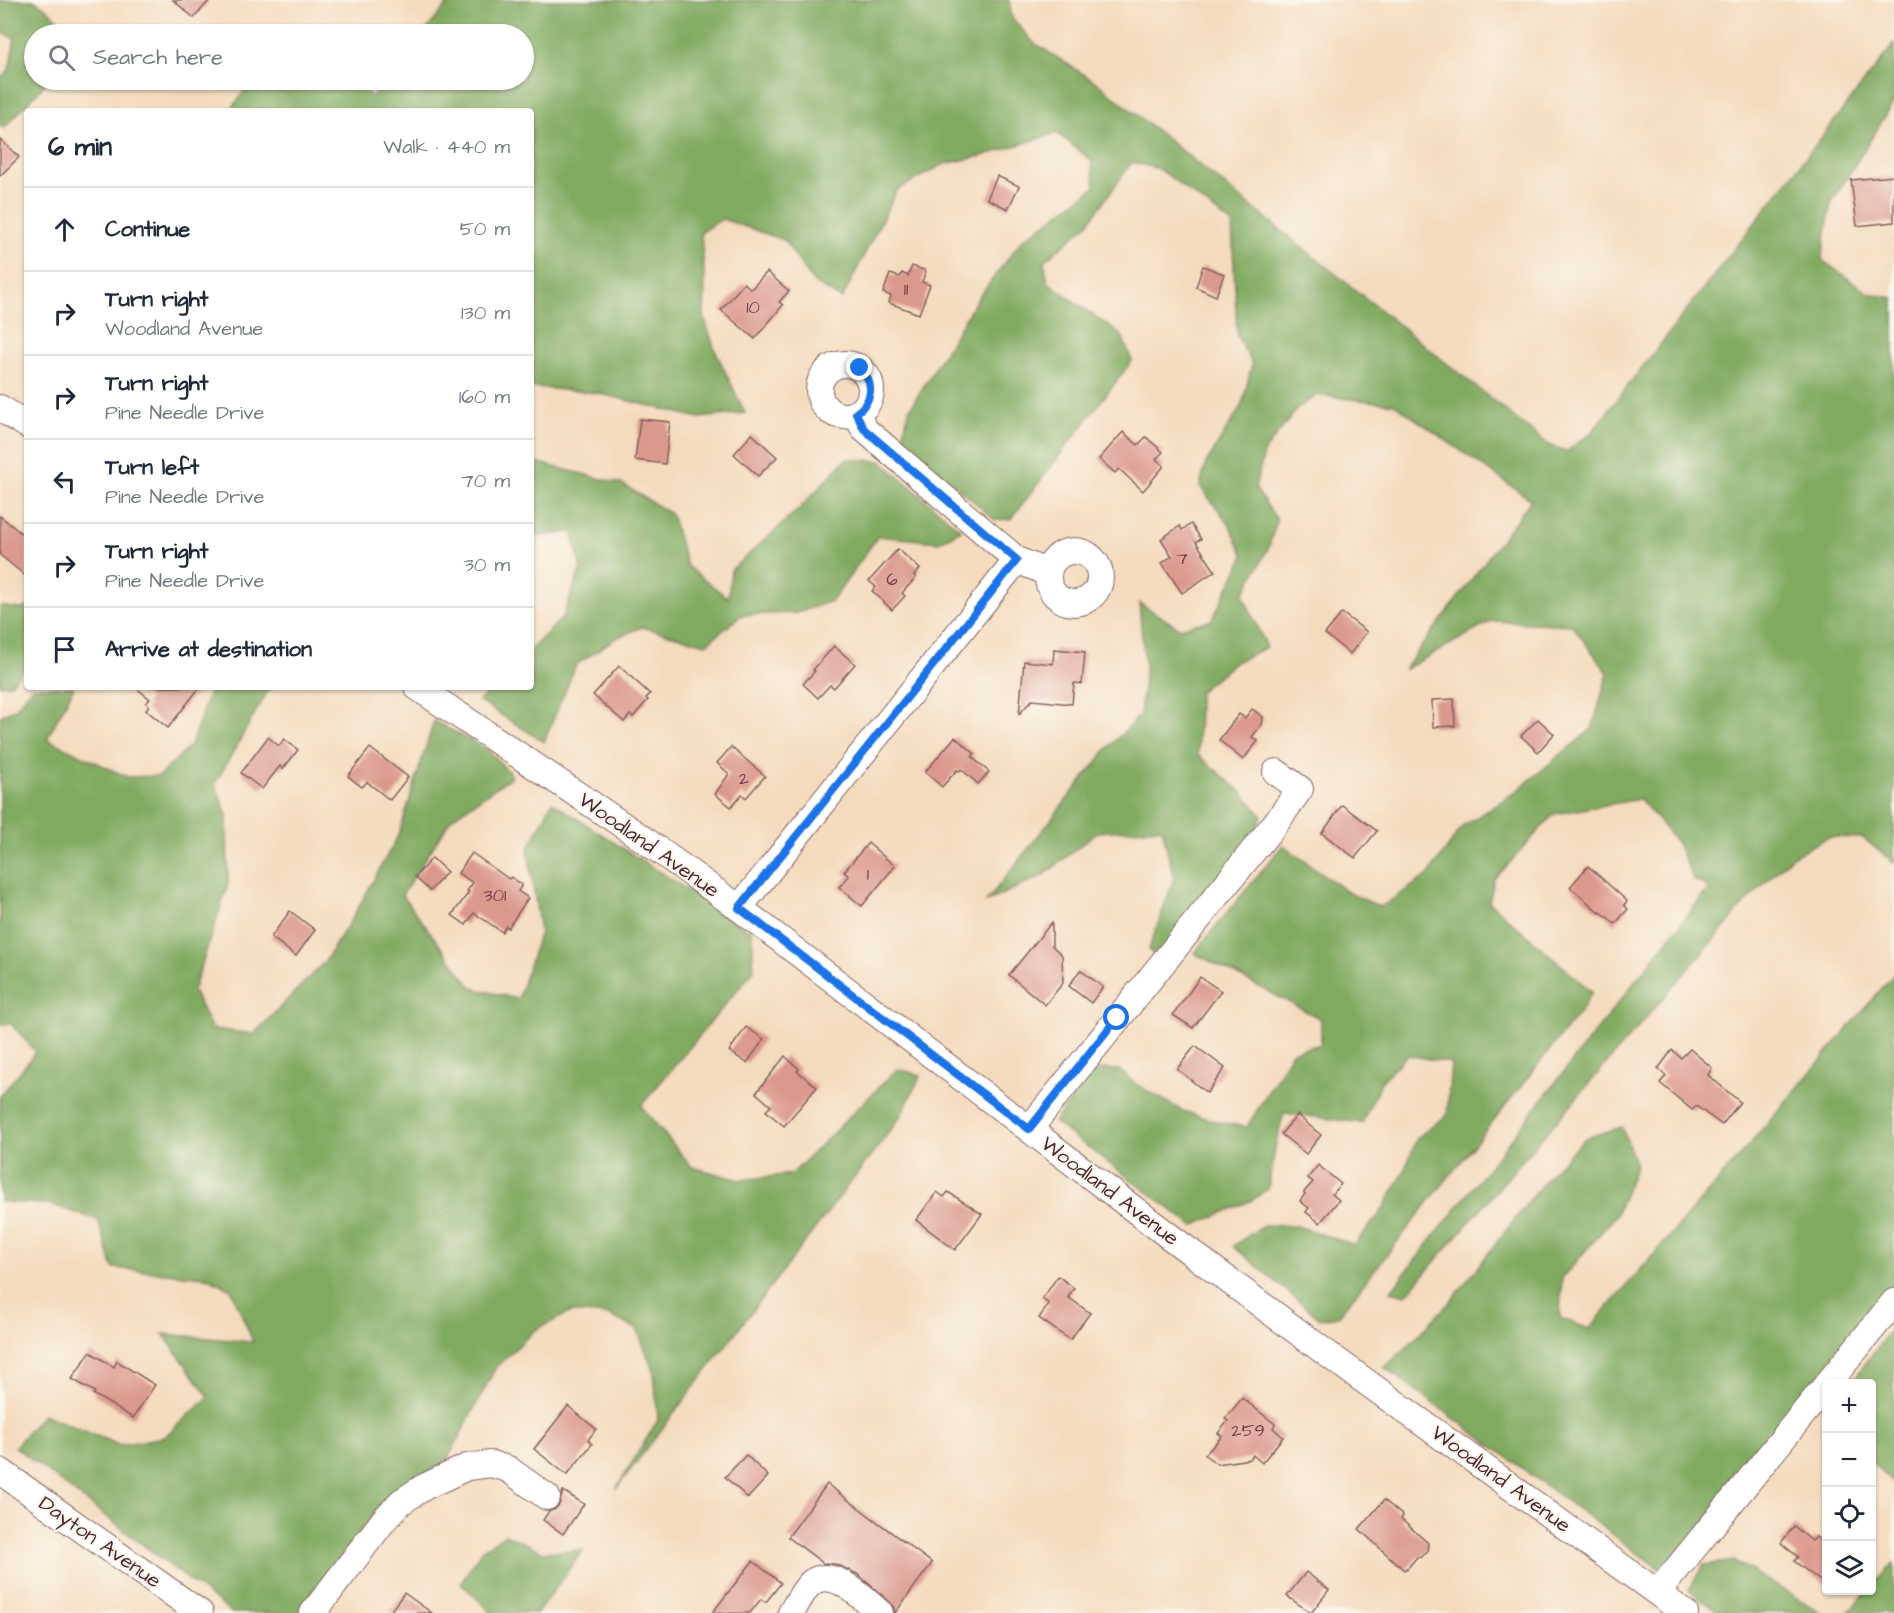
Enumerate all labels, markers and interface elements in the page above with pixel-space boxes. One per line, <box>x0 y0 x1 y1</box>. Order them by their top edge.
search box <box>24 24 534 90</box>
icon: search <box>45 41 78 74</box>
text: Search here <box>93 42 223 73</box>
text: 6 min <box>48 129 112 165</box>
text: Walk · 440 m <box>383 133 510 161</box>
icon: ahead <box>48 213 81 246</box>
text: Continue <box>105 214 190 245</box>
text: 50 m <box>460 215 510 243</box>
house number: 11 <box>904 277 908 302</box>
text: Turn right <box>105 284 208 315</box>
house number: 10 <box>746 295 760 320</box>
icon: right <box>48 297 81 330</box>
text: 130 m <box>461 299 510 327</box>
text: Woodland Avenue <box>105 315 263 343</box>
route end <box>846 354 872 380</box>
text: Turn right <box>105 368 208 399</box>
icon: right <box>48 381 81 414</box>
text: 160 m <box>459 383 510 411</box>
text: Pine Needle Drive <box>105 399 264 427</box>
text: Turn left <box>105 452 199 483</box>
icon: left <box>48 465 81 498</box>
text: 70 m <box>462 467 510 495</box>
text: Pine Needle Drive <box>105 483 264 511</box>
text: Turn right <box>105 536 208 567</box>
house number: 7 <box>1176 546 1188 571</box>
icon: right <box>48 549 81 582</box>
text: 30 m <box>464 551 510 579</box>
text: Pine Needle Drive <box>105 567 264 595</box>
house number: 6 <box>886 567 898 592</box>
icon: arrive <box>48 633 81 666</box>
text: Arrive at destination <box>105 634 312 665</box>
house number: 2 <box>739 766 750 791</box>
street label: Woodland Avenue <box>573 786 725 904</box>
house number: 1 <box>867 862 869 887</box>
house number: 301 <box>484 883 506 908</box>
route start <box>1103 1004 1129 1030</box>
street label: Woodland Avenue <box>1035 1129 1185 1253</box>
map controls <box>1822 1379 1876 1595</box>
button: + <box>1822 1379 1876 1433</box>
house number: 259 <box>1231 1418 1265 1443</box>
street label: Woodland Avenue <box>1425 1418 1577 1540</box>
button: − <box>1822 1433 1876 1487</box>
button: locate <box>1822 1487 1876 1541</box>
street label: Dayton Avenue <box>32 1489 167 1597</box>
button: layers <box>1822 1541 1876 1595</box>

